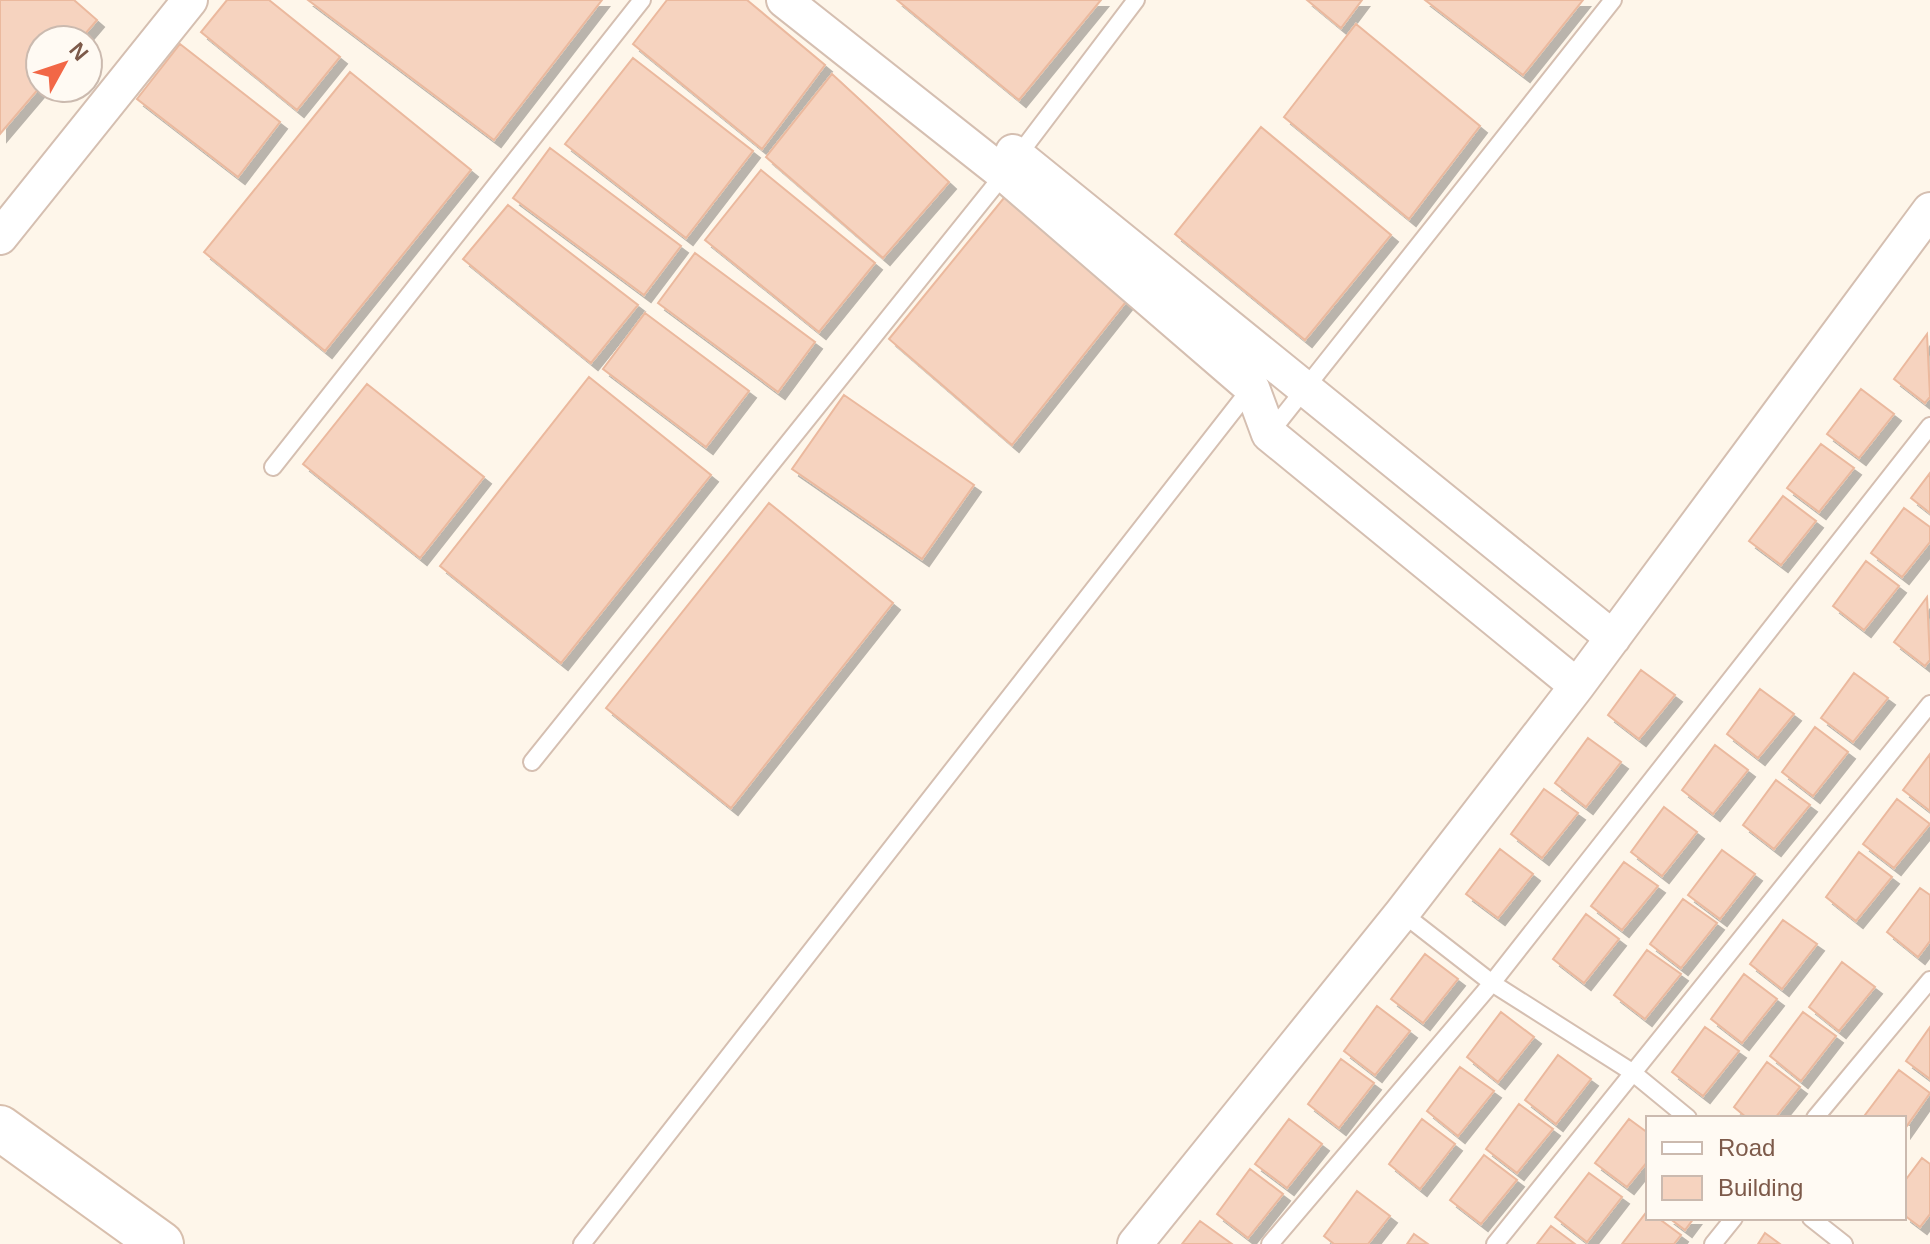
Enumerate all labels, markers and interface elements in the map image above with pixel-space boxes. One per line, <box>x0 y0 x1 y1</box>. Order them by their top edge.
north arrow <box>24 24 104 104</box>
text: N <box>64 37 94 66</box>
legend <box>1646 1116 1906 1220</box>
text: Road <box>1718 1134 1775 1161</box>
text: Building <box>1718 1174 1803 1201</box>

